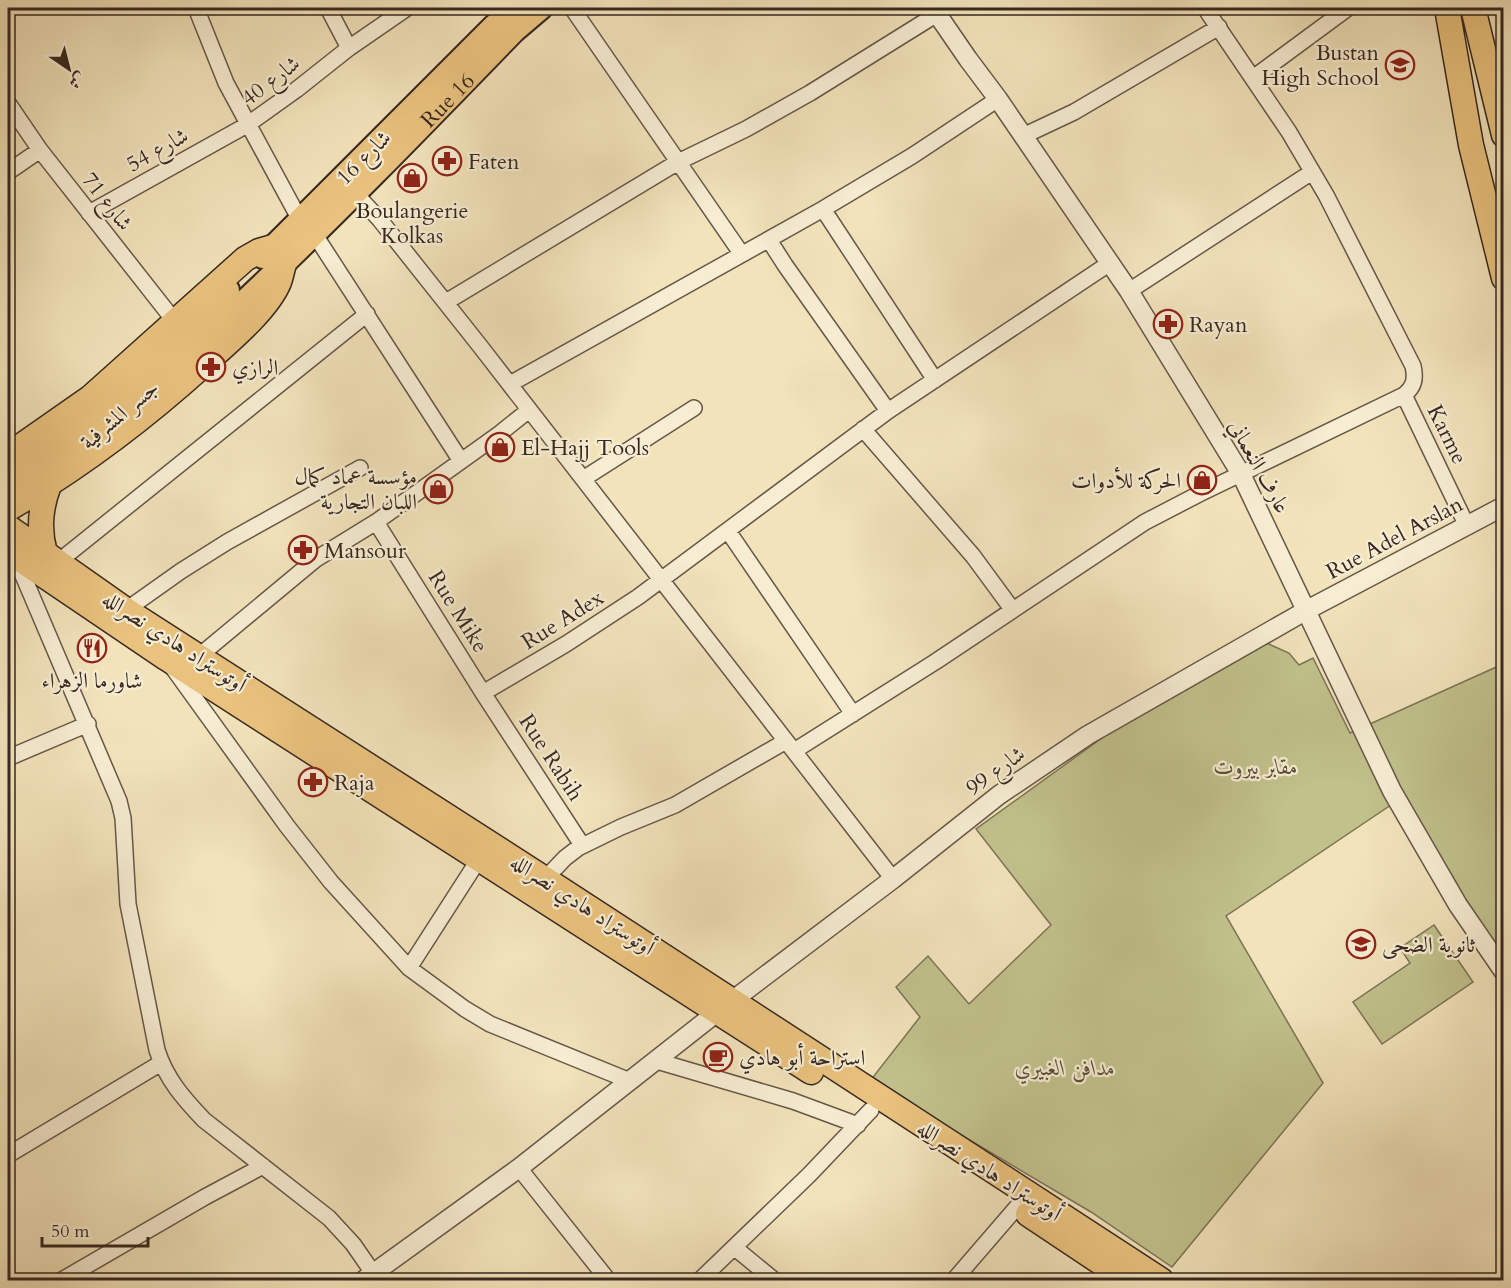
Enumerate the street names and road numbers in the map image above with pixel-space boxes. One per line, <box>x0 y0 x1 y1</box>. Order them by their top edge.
street label: شارع 40 <box>235 49 308 115</box>
street label: Rue 16 <box>414 67 482 135</box>
street label: شارع 54 <box>121 121 195 182</box>
street label: شارع 16 <box>330 124 400 194</box>
street label: شارع 71 <box>73 166 140 239</box>
street label: جسر المشرفية <box>74 373 165 457</box>
street label: Karme <box>1420 400 1474 469</box>
street label: عارف النعماني <box>1218 414 1297 520</box>
street label: Rue Adel Arslan <box>1321 489 1468 587</box>
street label: Rue Mike <box>421 565 495 658</box>
street label: أوتوستراد هادي نصرالله <box>95 583 254 702</box>
street label: Rue Adex <box>516 583 609 657</box>
street label: Rue Rabih <box>512 708 590 807</box>
street label: شارع 99 <box>960 739 1033 805</box>
street label: أوتوستراد هادي نصرالله <box>503 846 662 965</box>
street label: أوتوستراد هادي نصرالله <box>910 1112 1069 1231</box>

